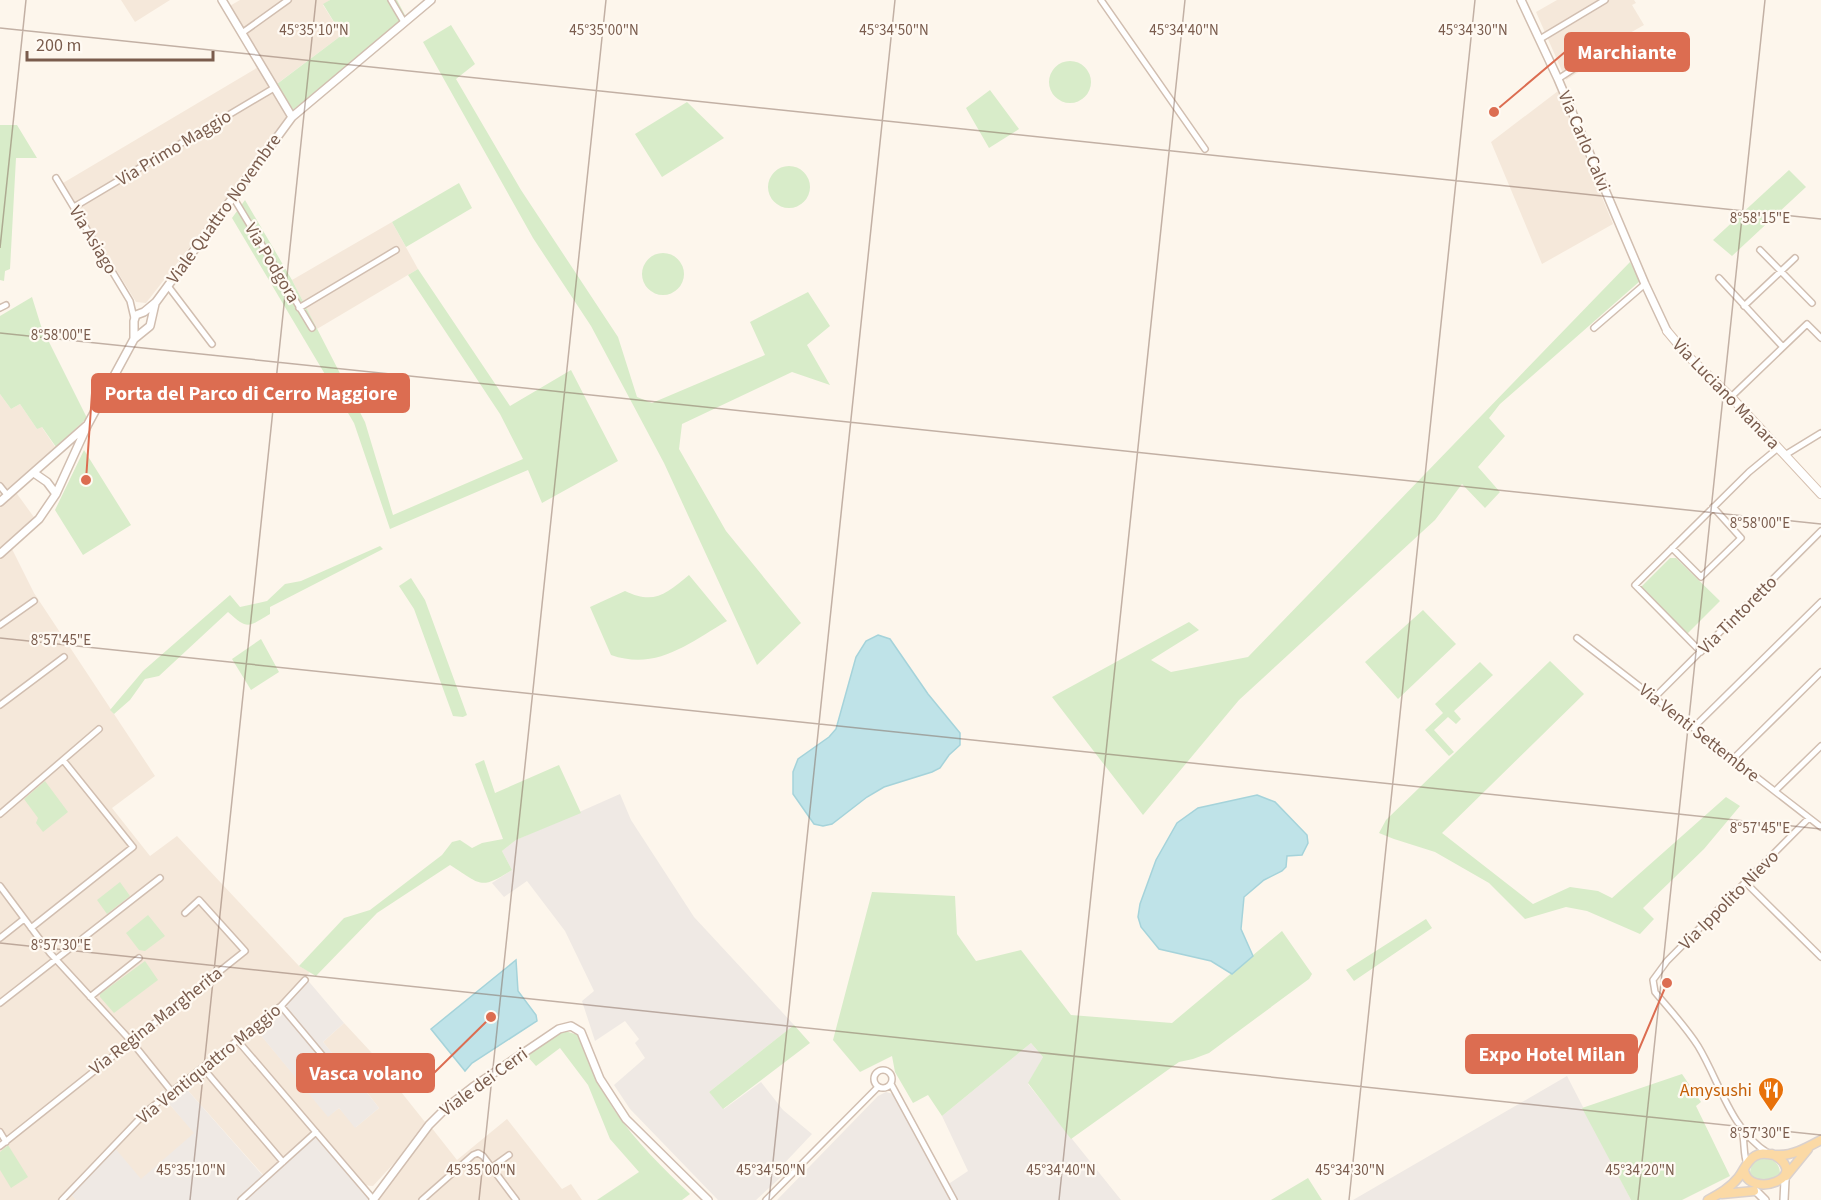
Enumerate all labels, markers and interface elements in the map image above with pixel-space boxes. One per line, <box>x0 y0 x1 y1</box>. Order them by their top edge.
text: 45°35'10"N <box>279 20 349 41</box>
text: 45°35'00"N <box>569 20 639 41</box>
text: 45°34'50"N <box>859 20 929 41</box>
text: 45°34'40"N <box>1149 20 1219 41</box>
text: 45°34'30"N <box>1438 20 1508 41</box>
scale bar <box>27 24 213 62</box>
text: 200 m <box>36 33 81 58</box>
callout: Marchiante <box>1565 33 1689 71</box>
text: Marchiante <box>1577 39 1677 67</box>
street label: Via Carlo Calvi <box>1552 87 1616 195</box>
street label: Via Primo Maggio <box>112 104 236 192</box>
street label: Viale Quattro Novembre <box>161 129 287 289</box>
street label: Via Asiago <box>63 201 123 279</box>
text: 8°58'15"E <box>1730 208 1790 229</box>
street label: Via Podgora <box>238 218 306 308</box>
text: 8°58'00"E <box>31 325 91 346</box>
street label: Via Luciano Manara <box>1666 333 1786 455</box>
callout: Porta del Parco di Cerro Maggiore <box>92 374 409 412</box>
text: Porta del Parco di Cerro Maggiore <box>104 380 398 408</box>
text: 8°58'00"E <box>1730 513 1790 534</box>
street label: Via Tintoretto <box>1693 570 1783 660</box>
text: 8°57'45"E <box>31 630 91 651</box>
street label: Via Venti Settembre <box>1633 678 1765 788</box>
text: 8°57'45"E <box>1730 818 1790 839</box>
street label: Via Ippolito Nievo <box>1673 844 1785 956</box>
text: 8°57'30"E <box>31 935 91 956</box>
street label: Via Regina Margherita <box>84 961 228 1081</box>
street label: Via Ventiquattro Maggio <box>132 998 286 1130</box>
callout: Expo Hotel Milan <box>1466 1035 1637 1073</box>
text: Expo Hotel Milan <box>1479 1041 1625 1069</box>
street label: Viale dei Cerri <box>435 1042 533 1122</box>
callout: Vasca volano <box>297 1054 434 1092</box>
text: Vasca volano <box>308 1060 423 1088</box>
restaurant icon: Amysushi <box>1756 1075 1786 1113</box>
place label: Amysushi <box>1680 1078 1752 1103</box>
text: 8°57'30"E <box>1730 1123 1790 1144</box>
text: 45°35'10"N <box>156 1160 226 1181</box>
text: 45°35'00"N <box>446 1160 516 1181</box>
text: 45°34'50"N <box>736 1160 806 1181</box>
text: 45°34'40"N <box>1026 1160 1096 1181</box>
text: 45°34'30"N <box>1315 1160 1385 1181</box>
text: 45°34'20"N <box>1605 1160 1675 1181</box>

